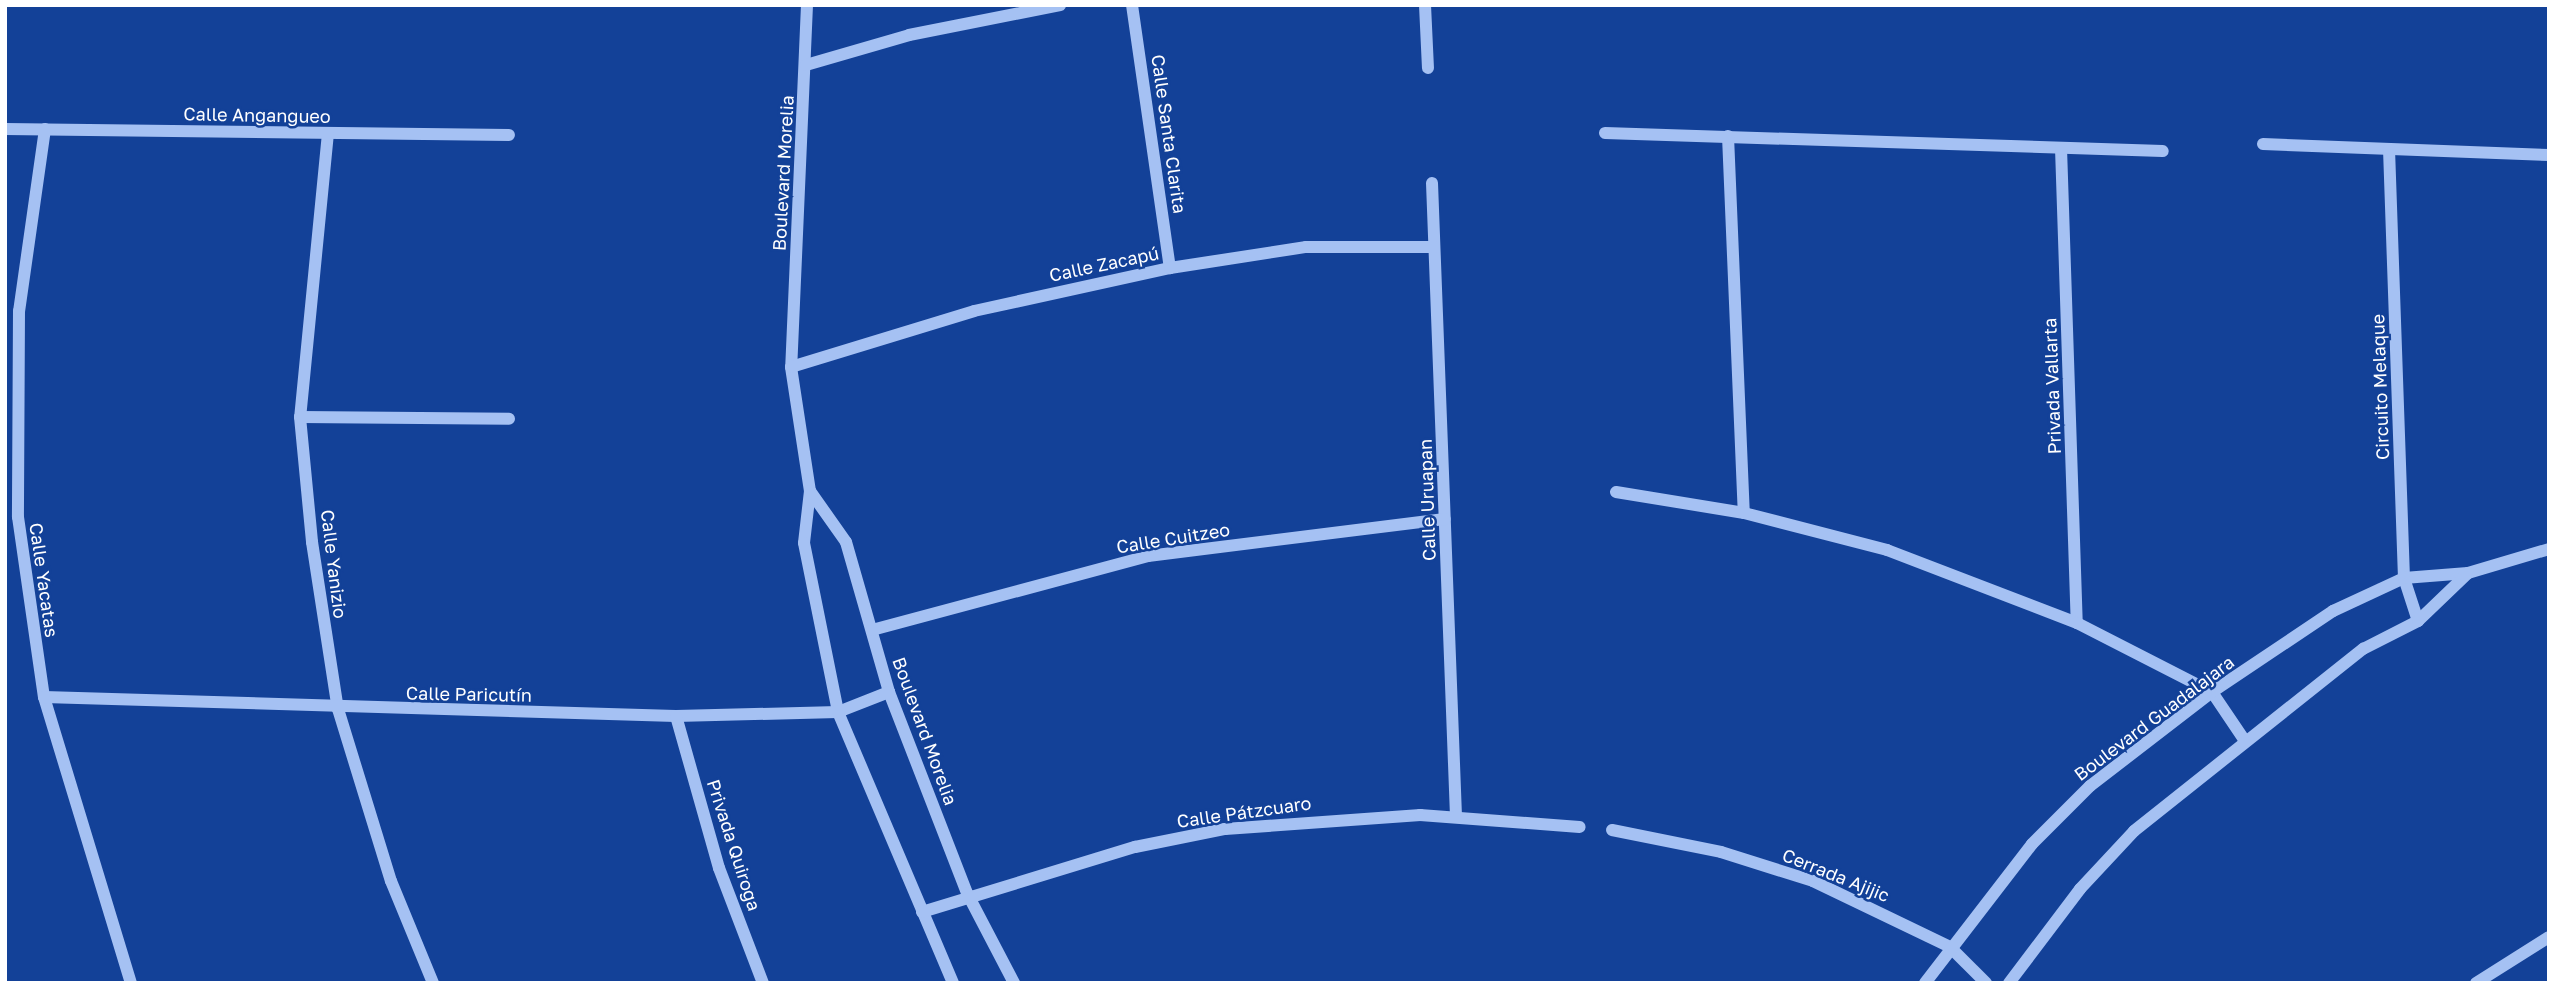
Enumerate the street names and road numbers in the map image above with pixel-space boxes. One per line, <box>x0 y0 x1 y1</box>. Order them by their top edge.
street label: Calle Santa Clarita <box>1147 53 1191 215</box>
street label: Boulevard Morelia <box>768 95 798 251</box>
street label: Calle Angangueo <box>183 103 331 127</box>
street label: Calle Zacapú <box>1047 242 1161 286</box>
street label: Circuito Melaque <box>2367 314 2393 460</box>
street label: Privada Vallarta <box>2039 317 2065 455</box>
street label: Calle Uruapan <box>1414 439 1440 561</box>
street label: Calle Yanizio <box>317 508 351 620</box>
street label: Calle Cuitzeo <box>1115 518 1231 558</box>
street label: Calle Yacatas <box>25 521 63 639</box>
street label: Boulevard Guadalajara <box>2070 651 2238 785</box>
street label: Boulevard Morelia <box>888 654 962 808</box>
street label: Calle Paricutín <box>406 682 532 706</box>
street label: Privada Quiroga <box>703 777 765 913</box>
street label: Calle Pátzcuaro <box>1175 792 1313 832</box>
street label: Cerrada Ajijic <box>1779 844 1893 906</box>

